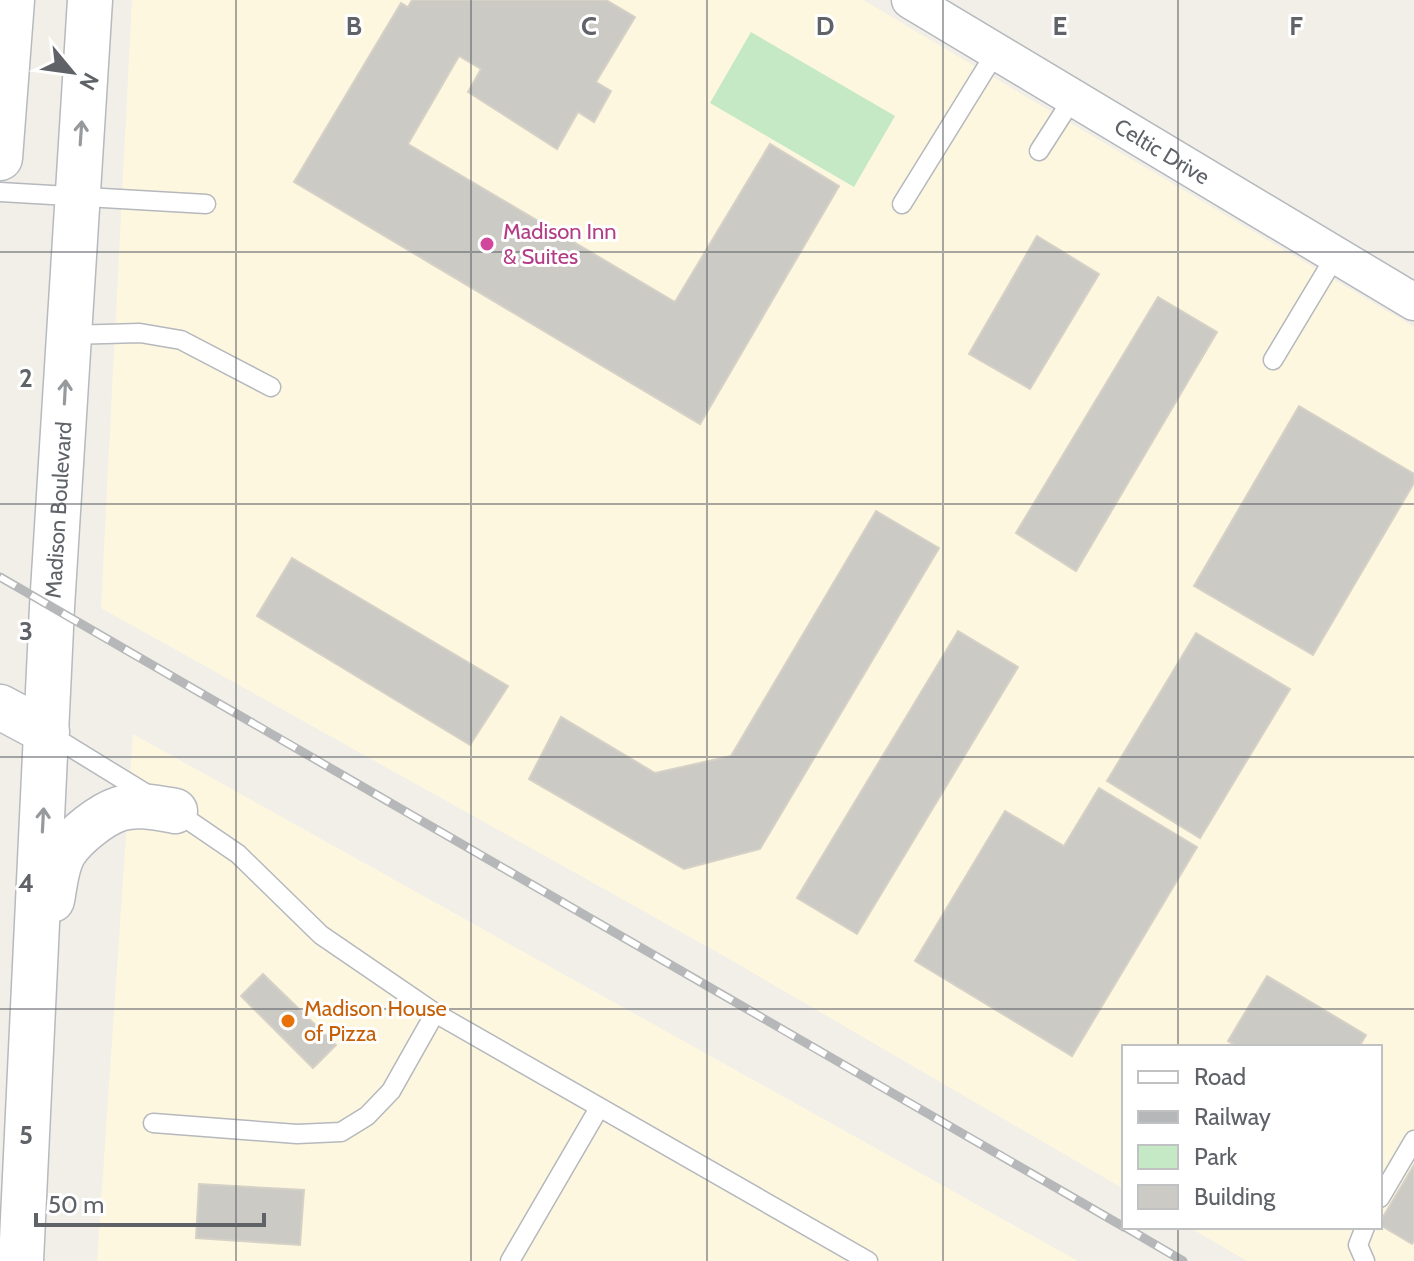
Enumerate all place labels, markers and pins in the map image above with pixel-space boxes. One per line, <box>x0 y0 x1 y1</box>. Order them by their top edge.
place label: Madison Inn & Suites <box>503 218 617 270</box>
marker: Madison Inn & Suites <box>478 235 496 253</box>
place label: Madison House of Pizza <box>304 995 447 1047</box>
marker: Madison House of Pizza <box>279 1012 297 1030</box>

